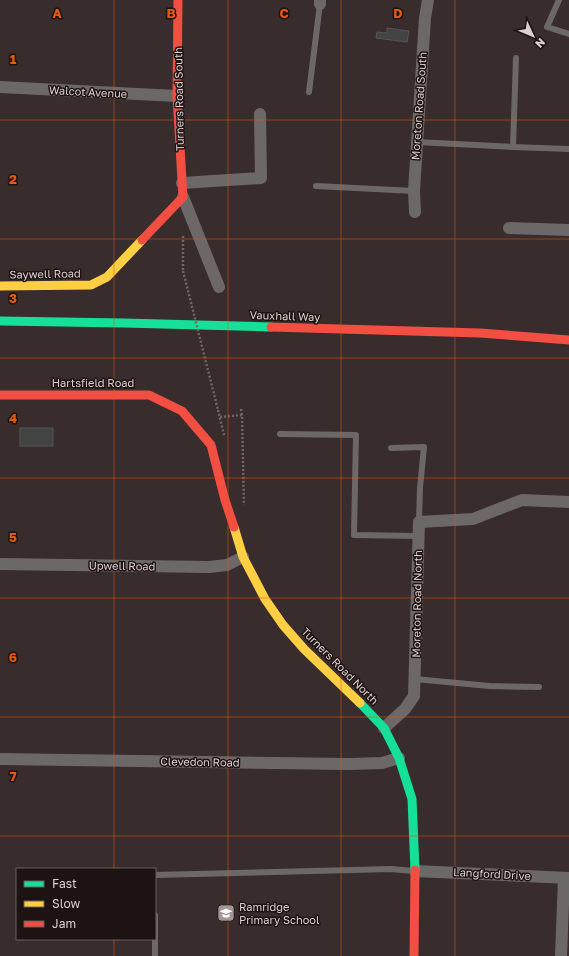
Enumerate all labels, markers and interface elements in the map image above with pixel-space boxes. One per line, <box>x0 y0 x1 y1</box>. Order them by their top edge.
text: A <box>52 5 62 21</box>
text: B <box>166 5 176 21</box>
text: C <box>279 5 289 21</box>
text: D <box>393 5 403 21</box>
north arrow <box>513 16 553 56</box>
text: N <box>533 36 548 51</box>
street label: Turners Road South <box>171 47 186 151</box>
text: 1 <box>10 51 17 67</box>
street label: Moreton Road South <box>408 51 429 160</box>
street label: Walcot Avenue <box>49 83 127 100</box>
text: 2 <box>9 171 17 187</box>
street label: Saywell Road <box>9 266 81 281</box>
text: 3 <box>9 290 17 306</box>
street label: Vauxhall Way <box>249 308 321 323</box>
street label: Hartsfield Road <box>52 376 134 389</box>
text: 4 <box>9 410 17 426</box>
text: 5 <box>9 529 17 545</box>
street label: Moreton Road North <box>409 550 424 658</box>
street label: Upwell Road <box>89 558 155 573</box>
street label: Turners Road North <box>299 625 381 707</box>
text: 6 <box>9 649 17 665</box>
street label: Clevedon Road <box>160 754 240 769</box>
text: 7 <box>9 768 17 784</box>
street label: Langford Drive <box>453 865 531 882</box>
legend <box>16 868 156 940</box>
text: Fast <box>52 876 77 891</box>
text: Slow <box>52 896 80 911</box>
place label: Ramridge Primary School <box>239 900 320 926</box>
school or university icon: Ramridge Primary School <box>216 903 236 923</box>
text: Jam <box>52 916 76 931</box>

